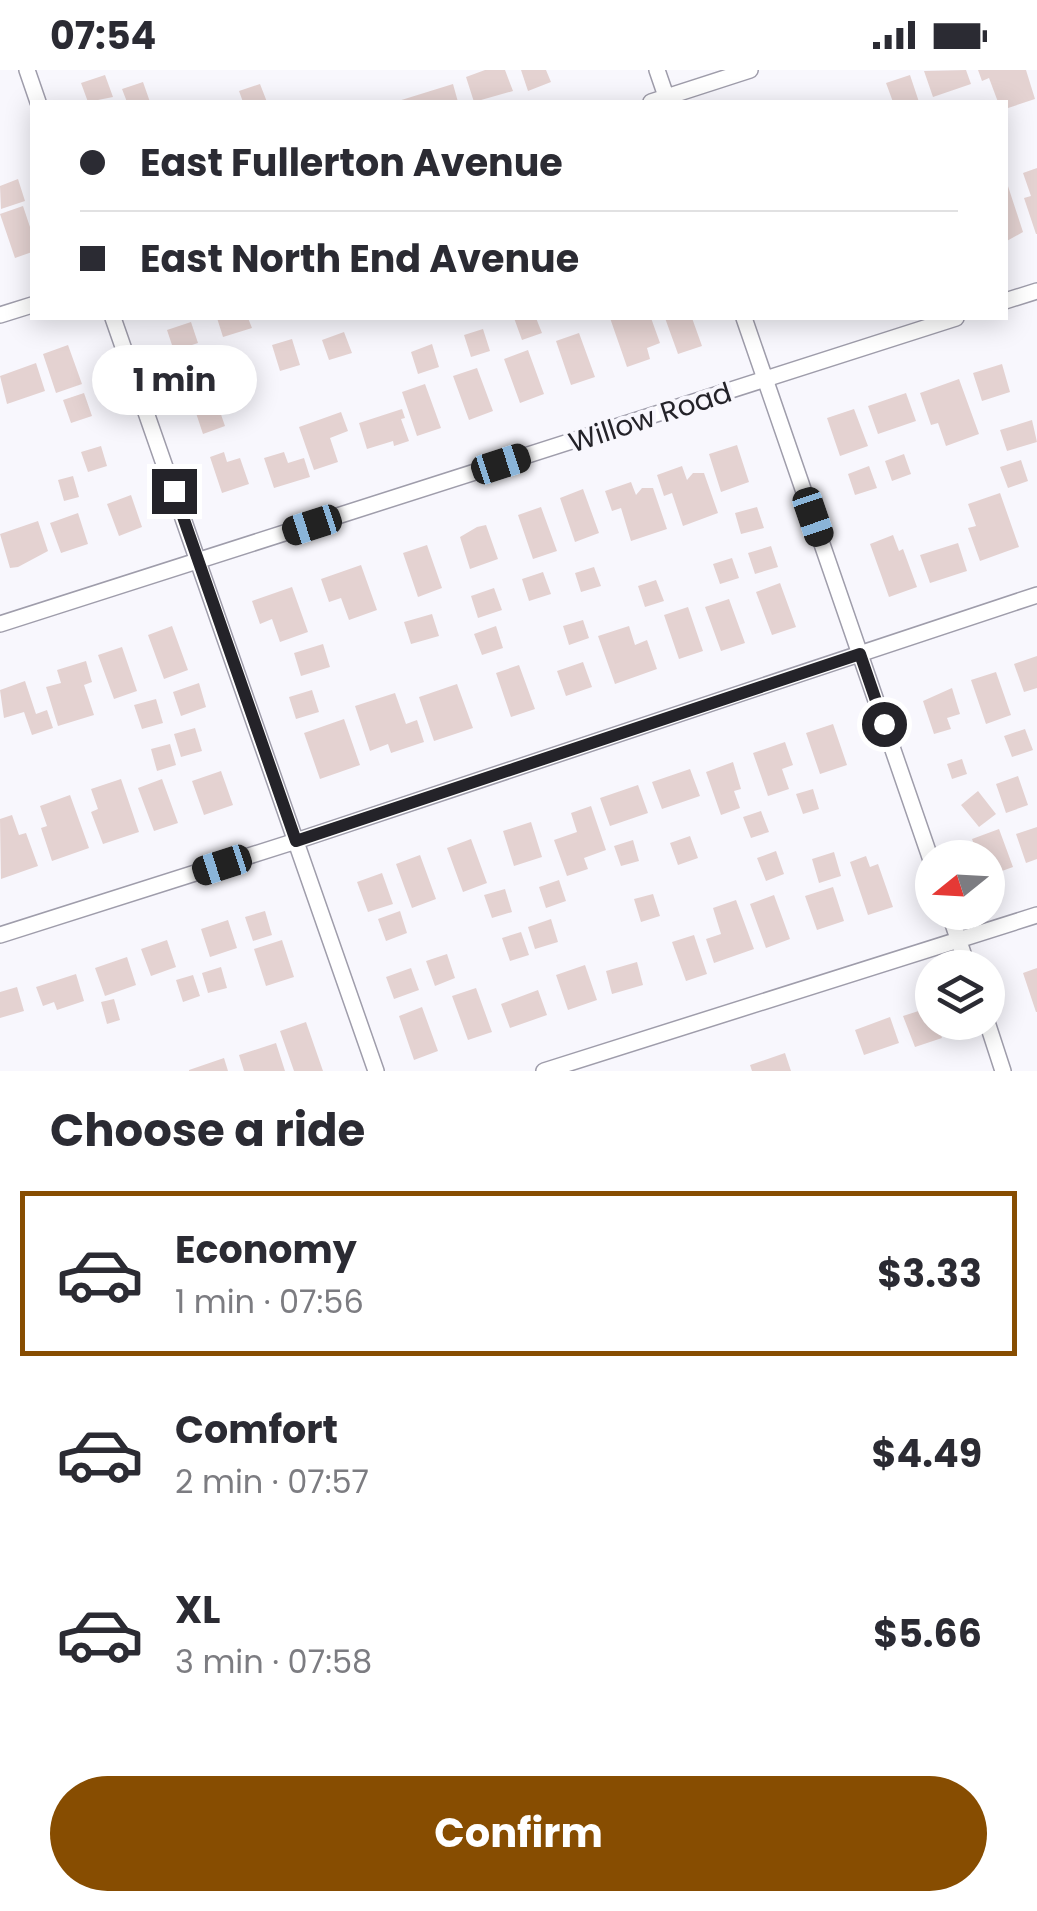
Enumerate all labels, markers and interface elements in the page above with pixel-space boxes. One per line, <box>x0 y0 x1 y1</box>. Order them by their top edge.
text: 07:54 <box>50 9 156 62</box>
text: East Fullerton Avenue <box>140 136 563 189</box>
text: East North End Avenue <box>140 232 579 285</box>
callout: 1 min <box>91 346 256 416</box>
text: 1 min <box>133 357 216 402</box>
street label: Willow Road <box>564 373 737 462</box>
car <box>468 440 534 488</box>
route end <box>152 469 197 514</box>
car <box>789 484 837 550</box>
car <box>279 501 345 549</box>
route start <box>862 702 907 747</box>
north arrow <box>915 840 1005 930</box>
map controls <box>915 840 1005 1040</box>
car <box>189 841 255 889</box>
button: layers <box>915 950 1005 1040</box>
text: Choose a ride <box>50 1099 365 1162</box>
text: Economy <box>175 1223 357 1276</box>
icon: car <box>55 1229 145 1319</box>
text: $3.33 <box>877 1247 982 1300</box>
text: 1 min · 07:56 <box>175 1279 364 1324</box>
text: Comfort <box>175 1403 338 1456</box>
icon: car <box>55 1409 145 1499</box>
text: $4.49 <box>871 1427 982 1480</box>
text: 2 min · 07:57 <box>175 1459 369 1504</box>
text: XL <box>175 1583 220 1636</box>
icon: car <box>55 1589 145 1679</box>
text: $5.66 <box>873 1607 982 1660</box>
text: 3 min · 07:58 <box>175 1639 372 1684</box>
button: Confirm <box>50 1776 987 1891</box>

